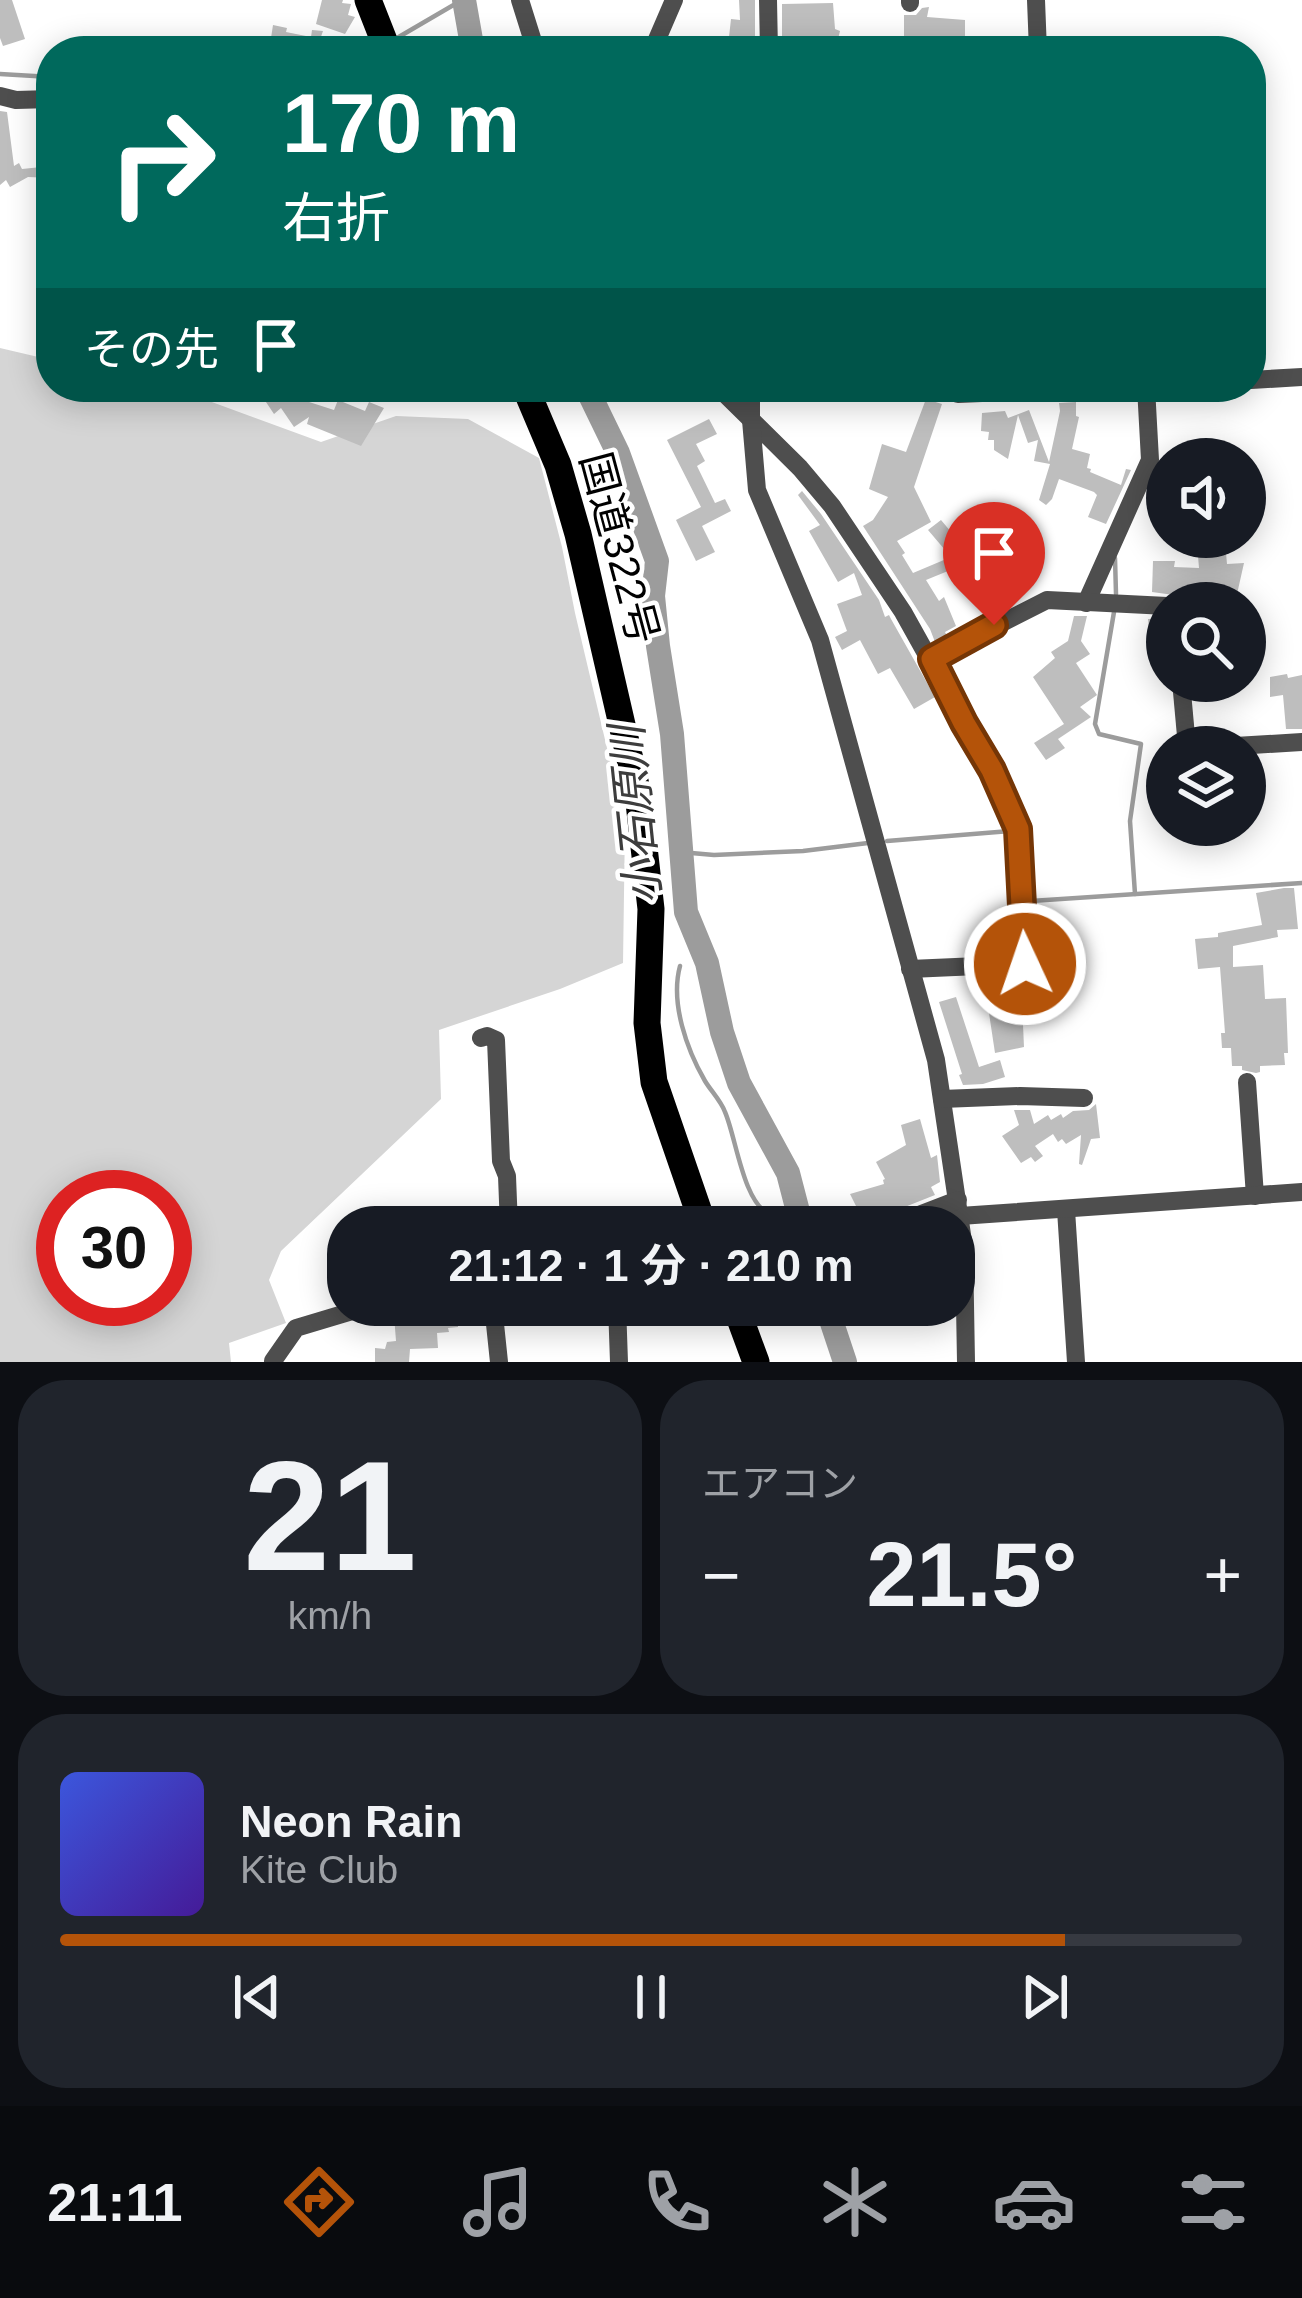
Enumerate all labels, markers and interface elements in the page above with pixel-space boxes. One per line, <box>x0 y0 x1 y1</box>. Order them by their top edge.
text: 170 m <box>282 76 520 170</box>
icon: right <box>84 84 240 240</box>
text: 右折 <box>282 188 390 248</box>
icon: arrive <box>243 312 309 378</box>
text: その先 <box>84 324 219 375</box>
map controls <box>1146 438 1266 846</box>
button: sound <box>1146 438 1266 558</box>
street label: 国道322号 <box>571 447 668 649</box>
pin <box>943 502 1045 625</box>
icon: arrive <box>961 520 1027 586</box>
button: search <box>1146 582 1266 702</box>
water label: 小石原川 <box>600 719 670 907</box>
button: layers <box>1146 726 1266 846</box>
position arrow <box>962 901 1088 1027</box>
speed limit sign: 30 <box>36 1170 192 1326</box>
text: 21:12 · 1 分 · 210 m <box>448 1240 854 1291</box>
text: 21 <box>243 1429 417 1603</box>
text: エアコン <box>702 1462 858 1505</box>
text: 21.5° <box>866 1525 1078 1625</box>
text: − <box>702 1538 741 1612</box>
text: + <box>1203 1538 1242 1612</box>
text: km/h <box>288 1594 372 1637</box>
text: Neon Rain <box>240 1796 463 1847</box>
text: Kite Club <box>240 1848 398 1891</box>
icon: previous <box>224 1964 290 2030</box>
icon: pause <box>618 1964 684 2030</box>
icon: next <box>1012 1964 1078 2030</box>
icon: directions <box>277 2160 361 2244</box>
icon: music <box>456 2160 540 2244</box>
icon: phone <box>635 2160 719 2244</box>
icon: climate <box>813 2160 897 2244</box>
icon: car <box>992 2160 1076 2244</box>
icon: filters <box>1171 2160 1255 2244</box>
text: 21:11 <box>47 2172 182 2232</box>

